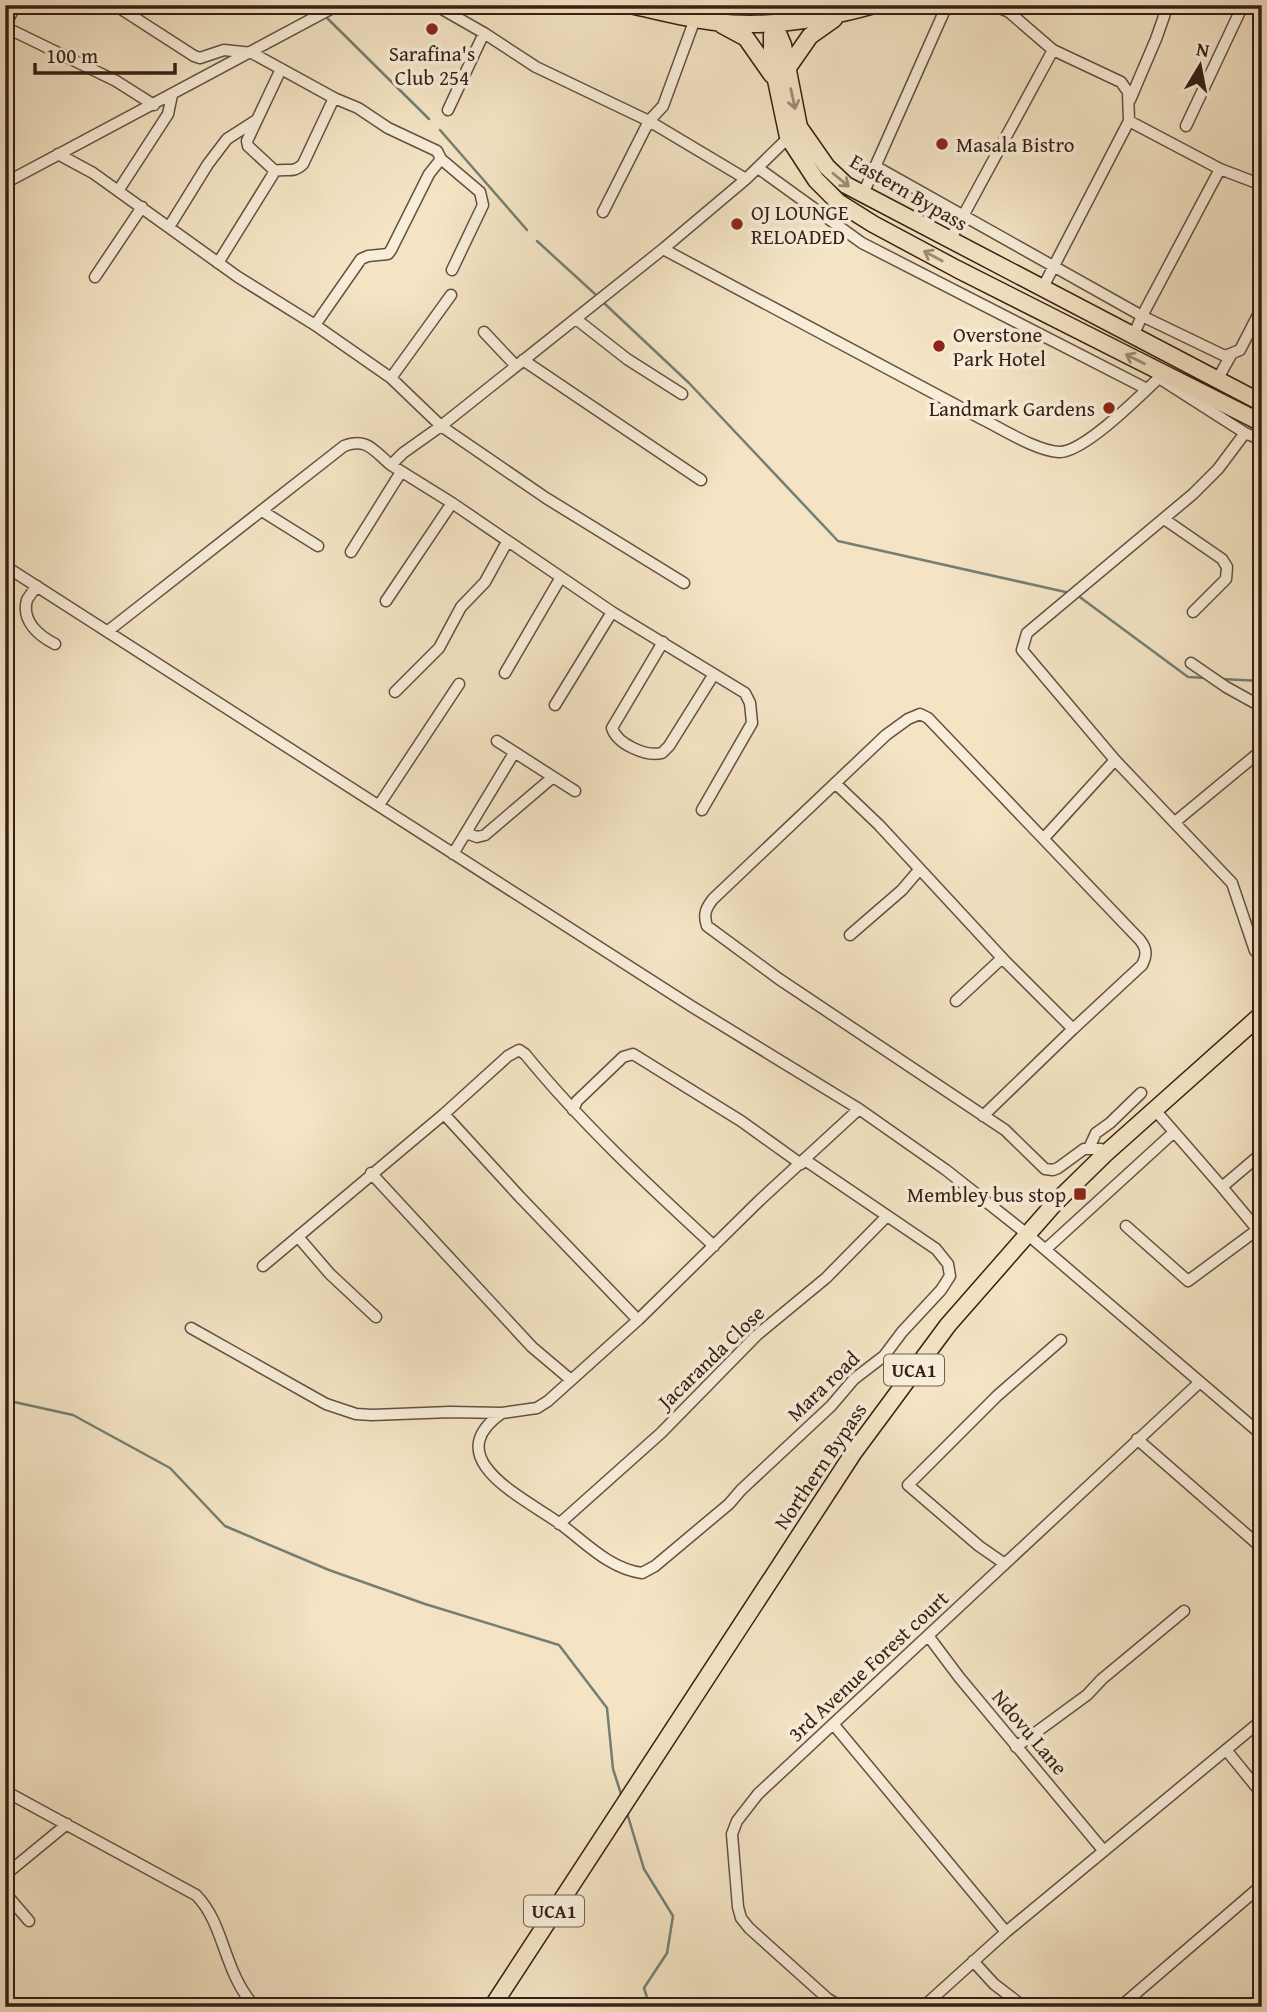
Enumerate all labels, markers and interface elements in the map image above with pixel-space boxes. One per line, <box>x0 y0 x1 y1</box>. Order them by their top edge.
marker: Sarafina's Club 254 <box>424 21 440 37</box>
scale bar <box>35 32 175 76</box>
north arrow <box>1166 32 1236 102</box>
text: N <box>1194 34 1212 64</box>
place label: Sarafina's Club 254 <box>389 38 475 93</box>
text: 100 m <box>46 40 98 71</box>
one-way arrow <box>786 87 800 110</box>
place label: Masala Bistro <box>956 129 1074 160</box>
marker: Masala Bistro <box>934 136 950 152</box>
street label: Eastern Bypass <box>844 146 974 238</box>
one-way arrow <box>832 172 850 188</box>
place label: OJ LOUNGE RELOADED <box>751 197 849 252</box>
marker: OJ LOUNGE RELOADED <box>729 216 745 232</box>
one-way arrow <box>923 248 943 262</box>
place label: Overstone Park Hotel <box>953 319 1046 374</box>
marker: Overstone Park Hotel <box>931 338 947 354</box>
one-way arrow <box>1125 351 1146 365</box>
place label: Landmark Gardens <box>929 393 1095 424</box>
marker: Landmark Gardens <box>1101 400 1117 416</box>
place label: Membley bus stop <box>907 1179 1066 1210</box>
marker: Membley bus stop <box>1072 1186 1088 1202</box>
street label: Jacaranda Close <box>648 1298 771 1418</box>
street label: Mara road <box>780 1343 867 1429</box>
road number: UCA1 <box>884 1354 944 1386</box>
street label: Northern Bypass <box>766 1396 874 1536</box>
street label: 3rd Avenue Forest court <box>781 1583 956 1749</box>
street label: Ndovu Lane <box>985 1682 1075 1782</box>
road number: UCA1 <box>524 1896 584 1926</box>

